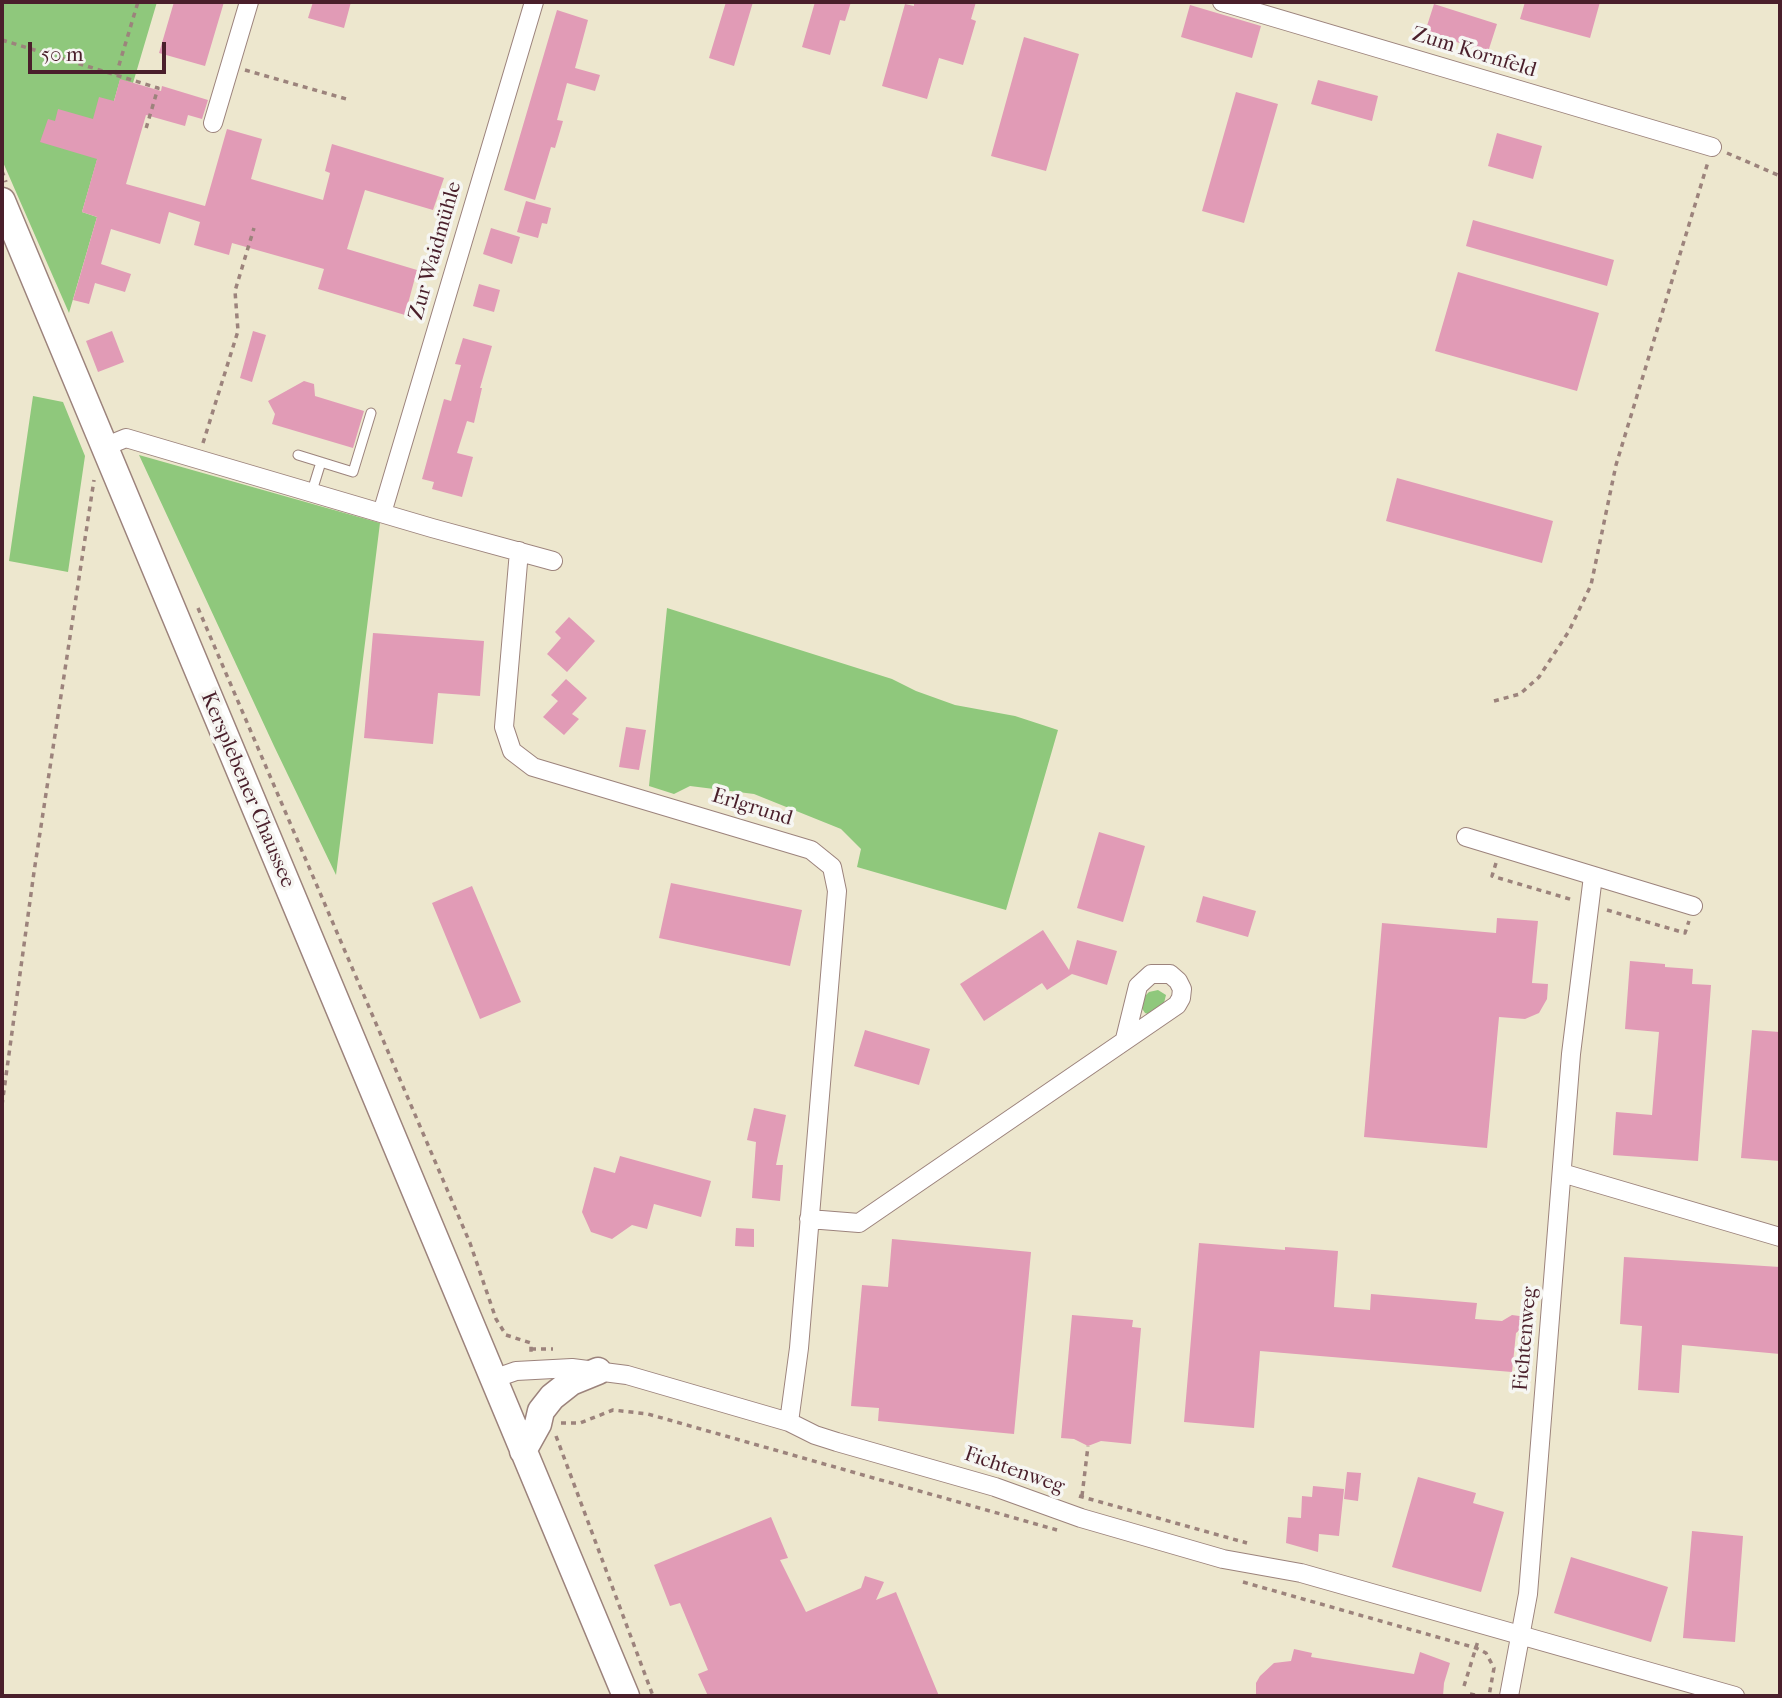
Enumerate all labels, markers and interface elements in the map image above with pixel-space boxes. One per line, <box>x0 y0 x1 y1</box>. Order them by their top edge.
street label: Zum Kornfeld <box>1409 22 1539 84</box>
scale bar <box>32 28 170 72</box>
text: 50 m <box>41 42 84 66</box>
street label: Zur Waidmühle <box>404 179 468 323</box>
street label: Kersplebener Chaussee <box>194 688 300 892</box>
street label: Erlgrund <box>709 784 795 832</box>
street label: Fichtenweg <box>1509 1286 1543 1392</box>
street label: Fichtenweg <box>960 1442 1068 1500</box>

